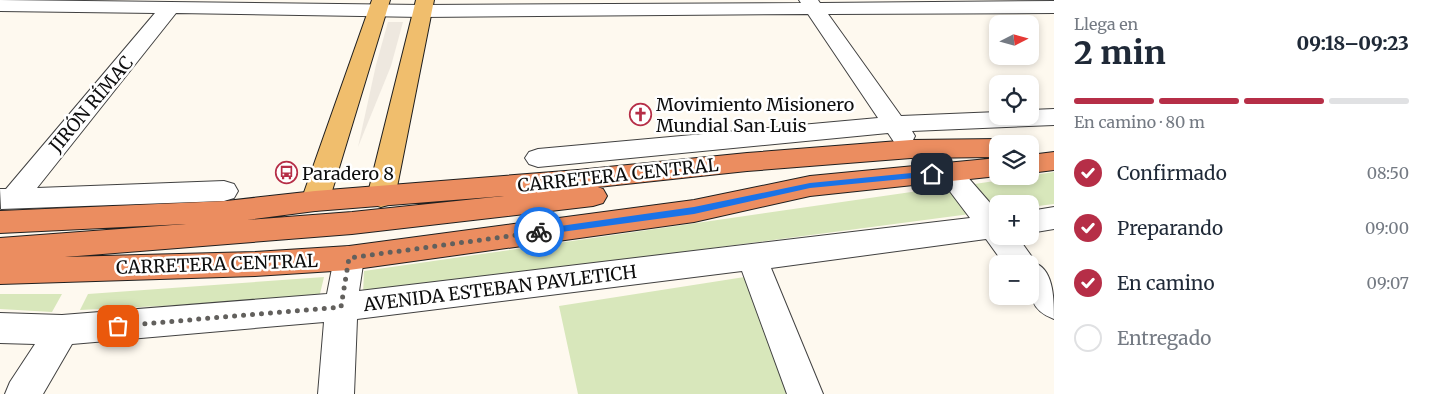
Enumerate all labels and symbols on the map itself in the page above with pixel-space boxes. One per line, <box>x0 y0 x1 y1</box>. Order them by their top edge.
north arrow <box>989 15 1039 65</box>
street label: JIRÓN RÍMAC <box>44 51 138 157</box>
place label: Movimiento Misionero Mundial San Luis <box>656 93 854 137</box>
church icon: Movimiento Misionero Mundial San Luis <box>628 102 652 126</box>
street label: CARRETERA CENTRAL <box>516 153 720 197</box>
pin <box>911 153 953 195</box>
bus stop icon: Paradero 8 <box>274 161 298 185</box>
place label: Paradero 8 <box>302 162 394 185</box>
courier <box>514 207 564 257</box>
street label: CARRETERA CENTRAL <box>116 249 318 279</box>
street label: AVENIDA ESTEBAN PAVLETICH <box>361 260 638 316</box>
pin <box>97 305 139 347</box>

